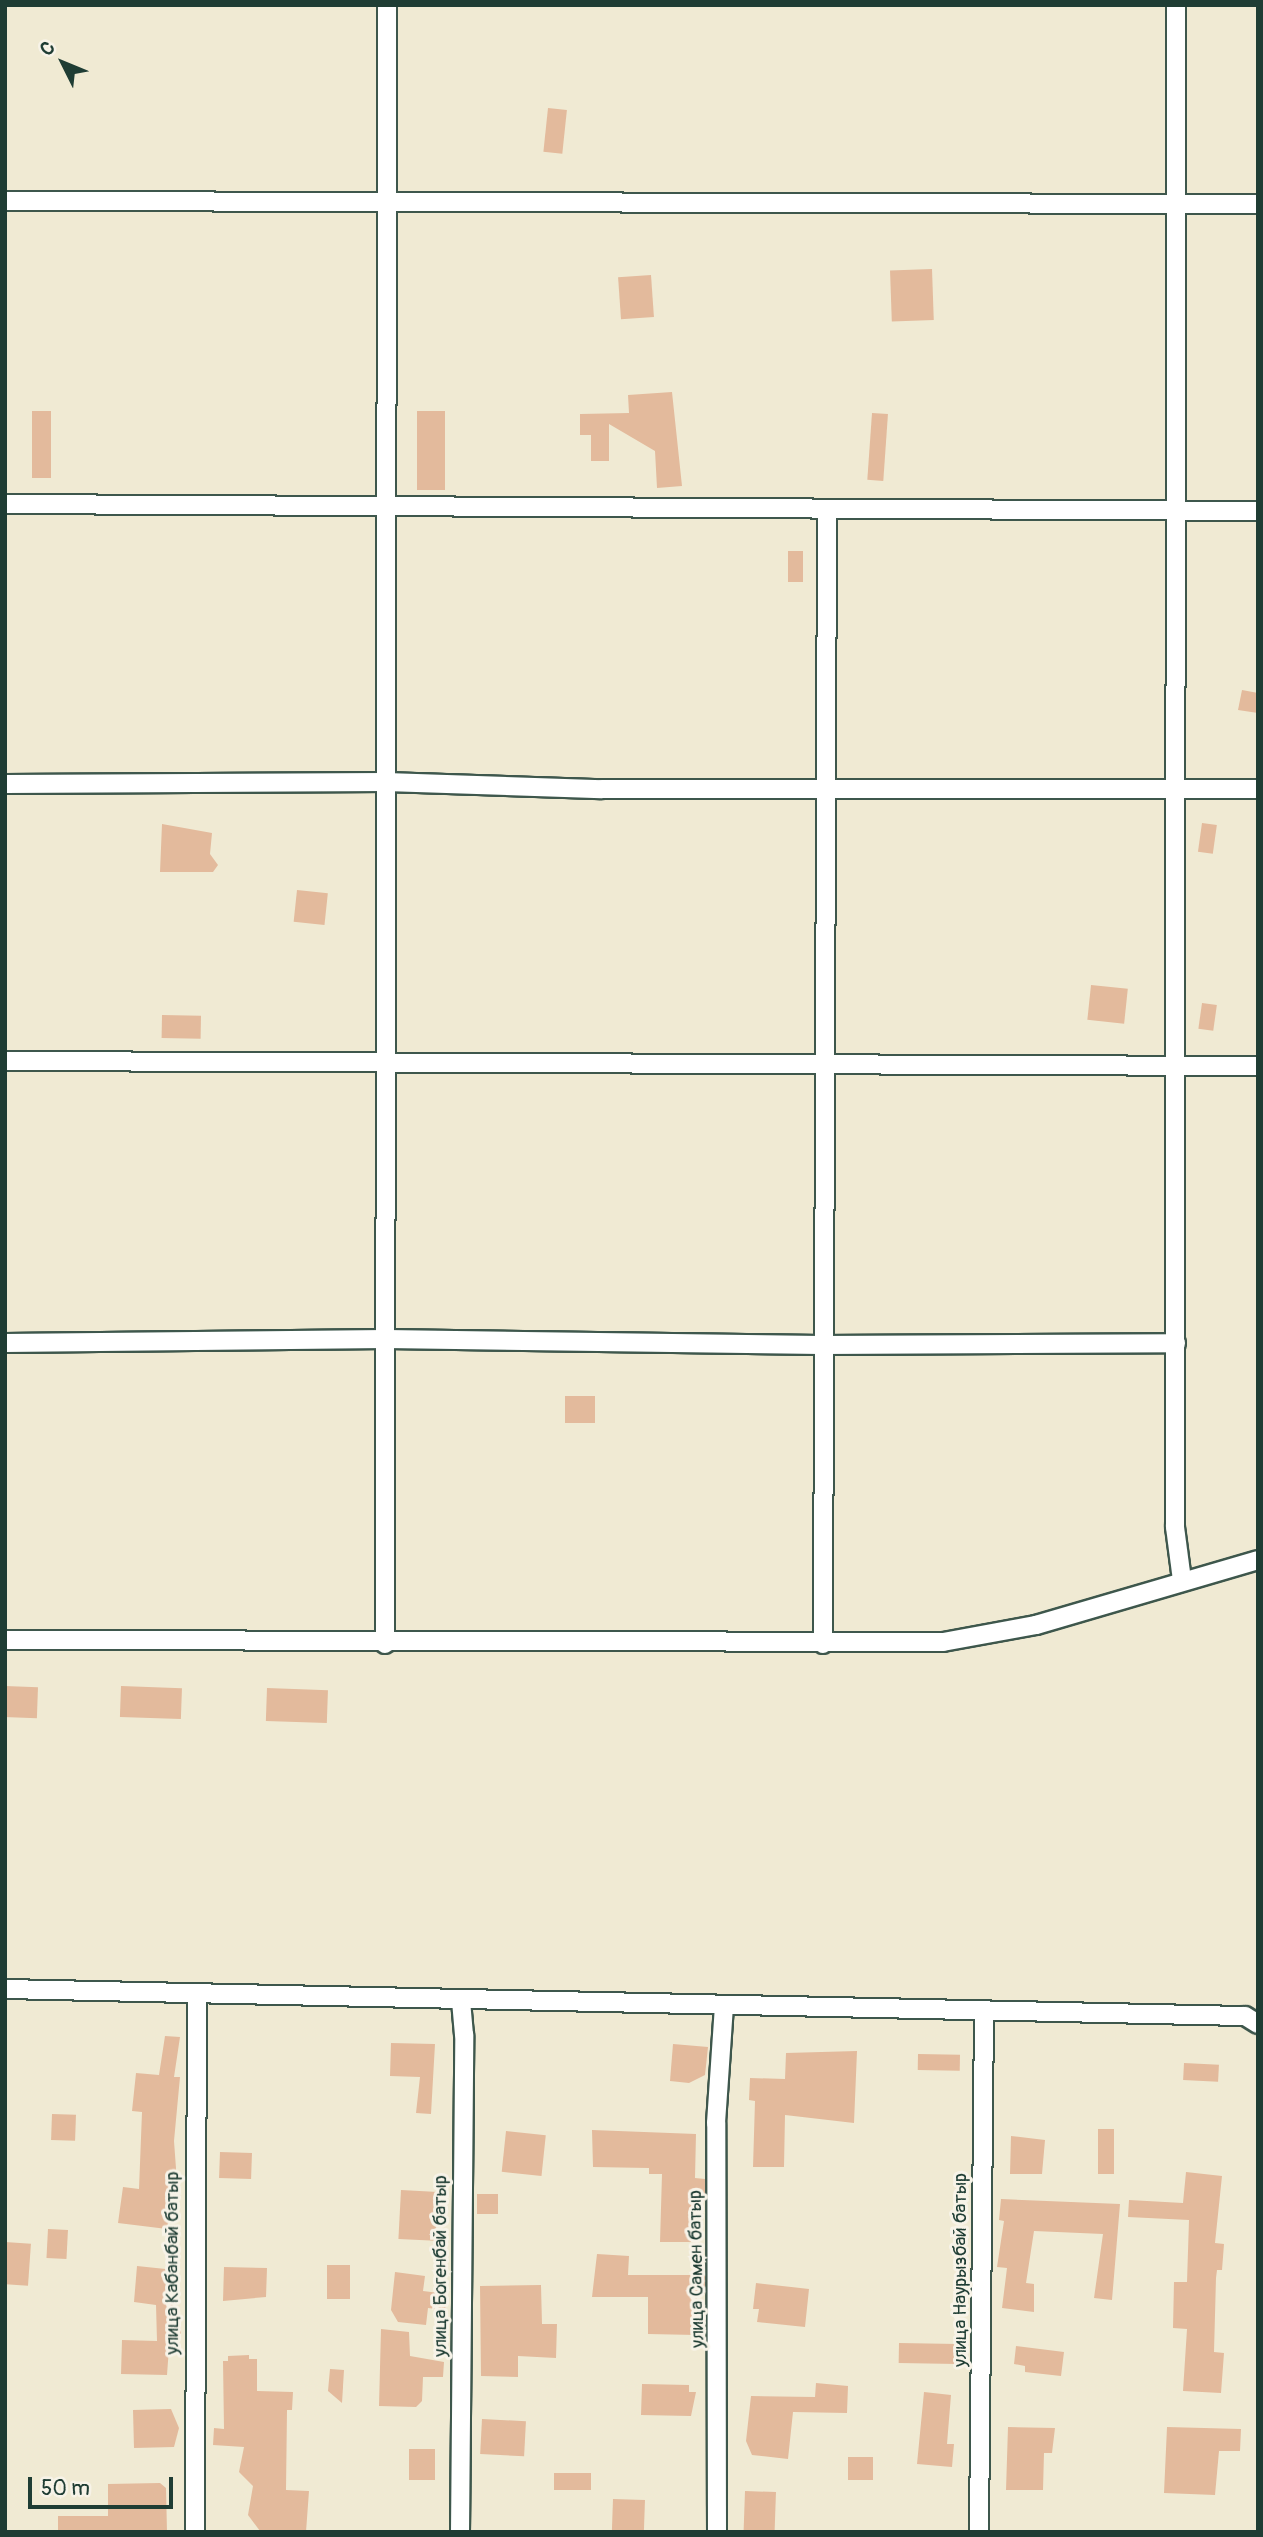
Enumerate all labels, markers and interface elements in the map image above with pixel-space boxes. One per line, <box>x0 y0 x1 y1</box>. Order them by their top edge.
north arrow <box>28 28 98 98</box>
text: С <box>35 36 60 61</box>
street label: улица Кабанбай батыр <box>162 2171 184 2355</box>
street label: улица Наурызбай батыр <box>950 2173 972 2367</box>
street label: улица Богенбай батыр <box>430 2175 452 2357</box>
street label: улица Самен батыр <box>684 2190 710 2348</box>
scale bar <box>32 2464 177 2508</box>
text: 50 m <box>41 2475 90 2502</box>

